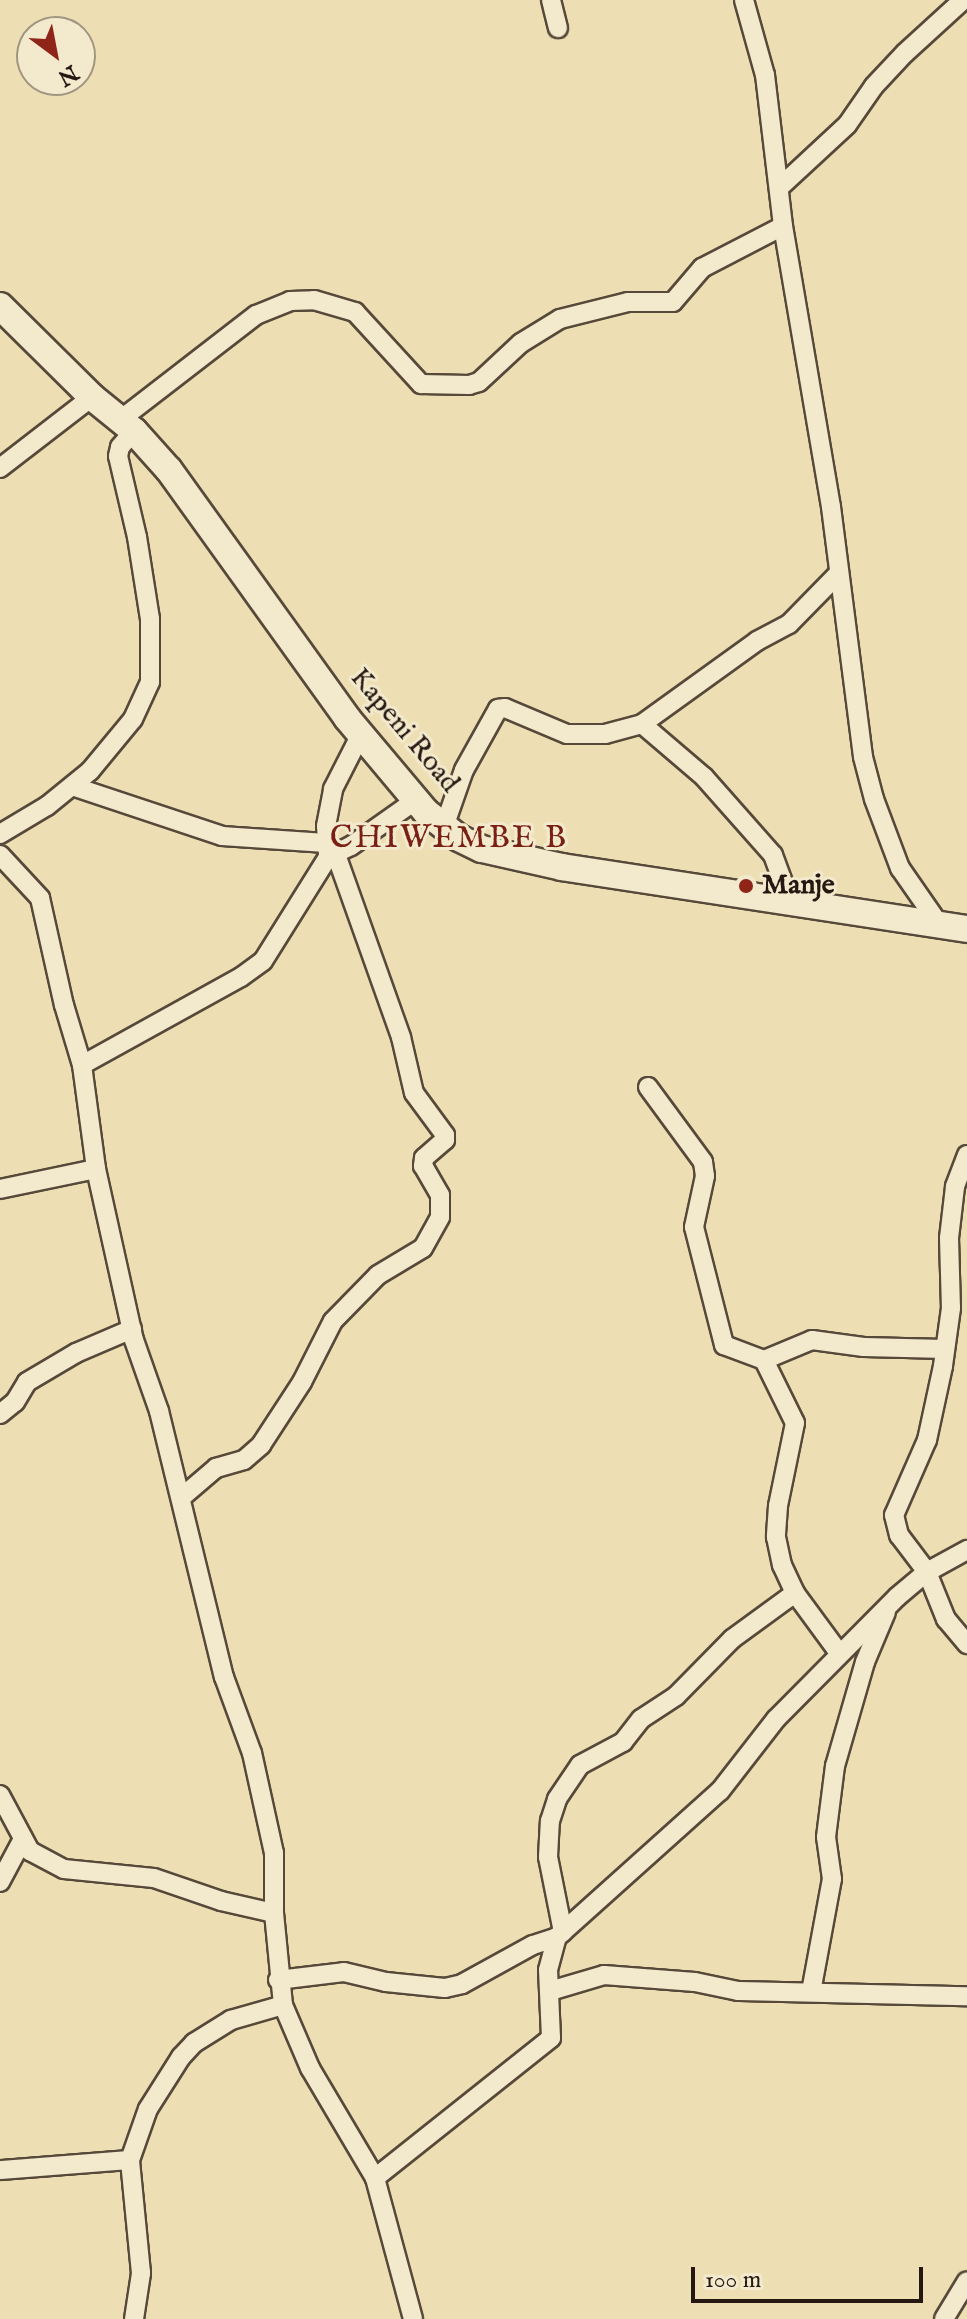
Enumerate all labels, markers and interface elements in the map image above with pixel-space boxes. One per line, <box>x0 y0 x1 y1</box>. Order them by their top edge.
north arrow <box>16 16 96 96</box>
text: N <box>52 58 83 92</box>
street label: Kapeni Road <box>342 662 466 800</box>
district label: CHIWEMBE B <box>330 820 568 858</box>
place label: Manje <box>762 869 835 903</box>
marker: Manje <box>737 877 755 895</box>
scale bar <box>695 2251 927 2301</box>
text: 100 m <box>705 2265 761 2296</box>

